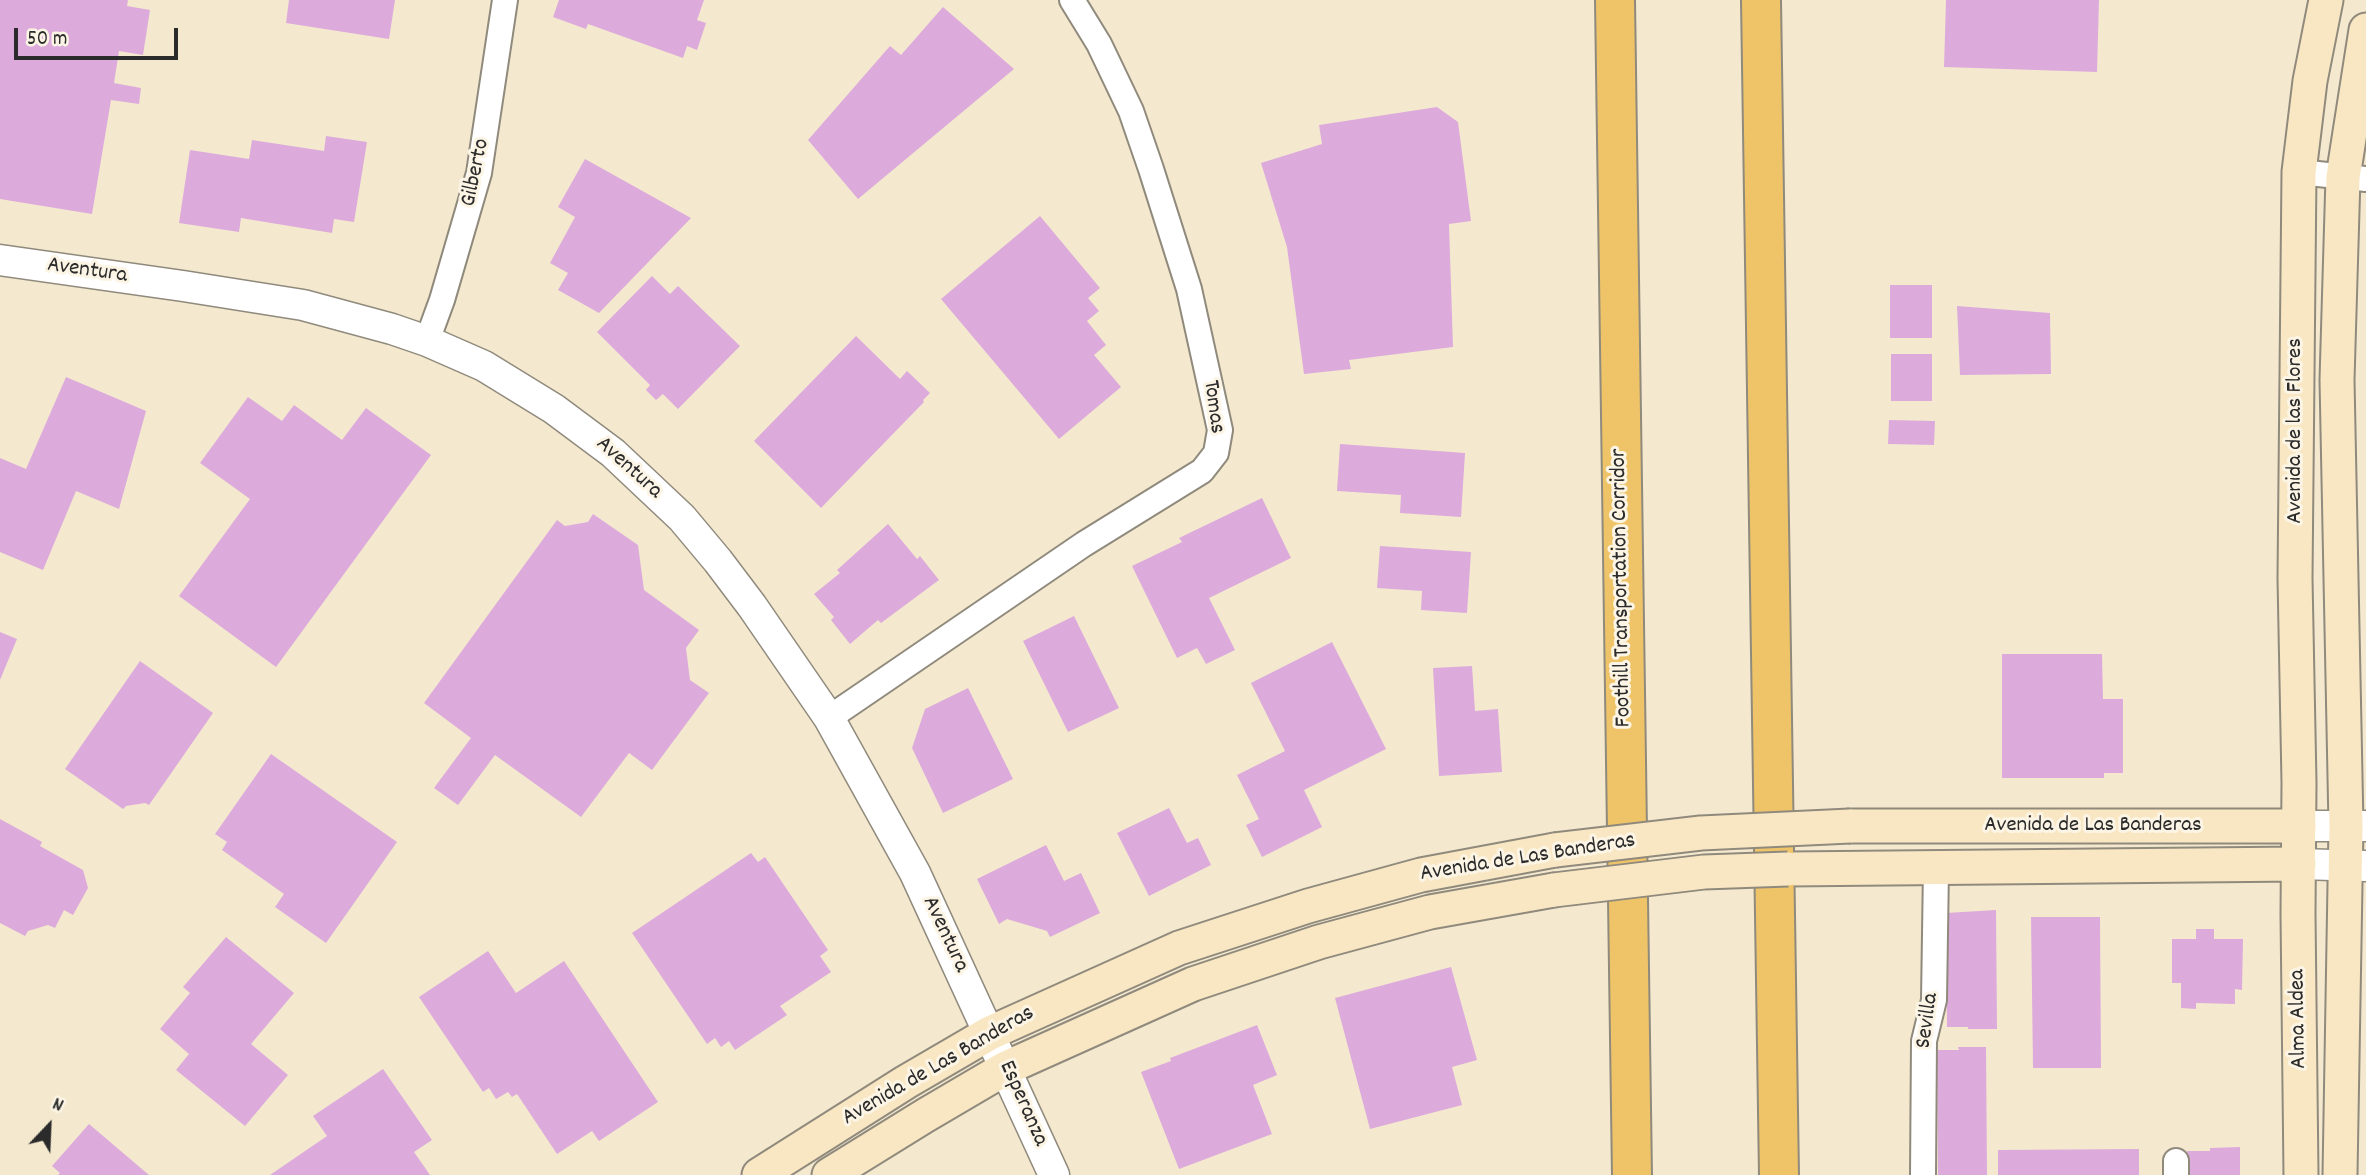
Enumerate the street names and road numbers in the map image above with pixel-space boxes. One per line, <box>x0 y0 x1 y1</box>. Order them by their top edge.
street label: Gilberto <box>456 137 498 209</box>
street label: Aventura <box>45 253 129 291</box>
street label: Avenida de las Flores <box>2283 338 2311 524</box>
street label: Tomas <box>1195 379 1229 435</box>
street label: Aventura <box>589 432 667 506</box>
street label: Foothill Transportation Corridor <box>1607 448 1639 728</box>
street label: Avenida de Las Banderas <box>1984 813 2202 841</box>
street label: Avenida de Las Banderas <box>1418 828 1638 890</box>
street label: Aventura <box>914 893 974 977</box>
street label: Alma Aldea <box>2285 969 2315 1069</box>
street label: Sevilla <box>1911 991 1947 1051</box>
street label: Avenida de Las Banderas <box>838 1001 1040 1133</box>
street label: Esperanza <box>991 1057 1053 1151</box>

